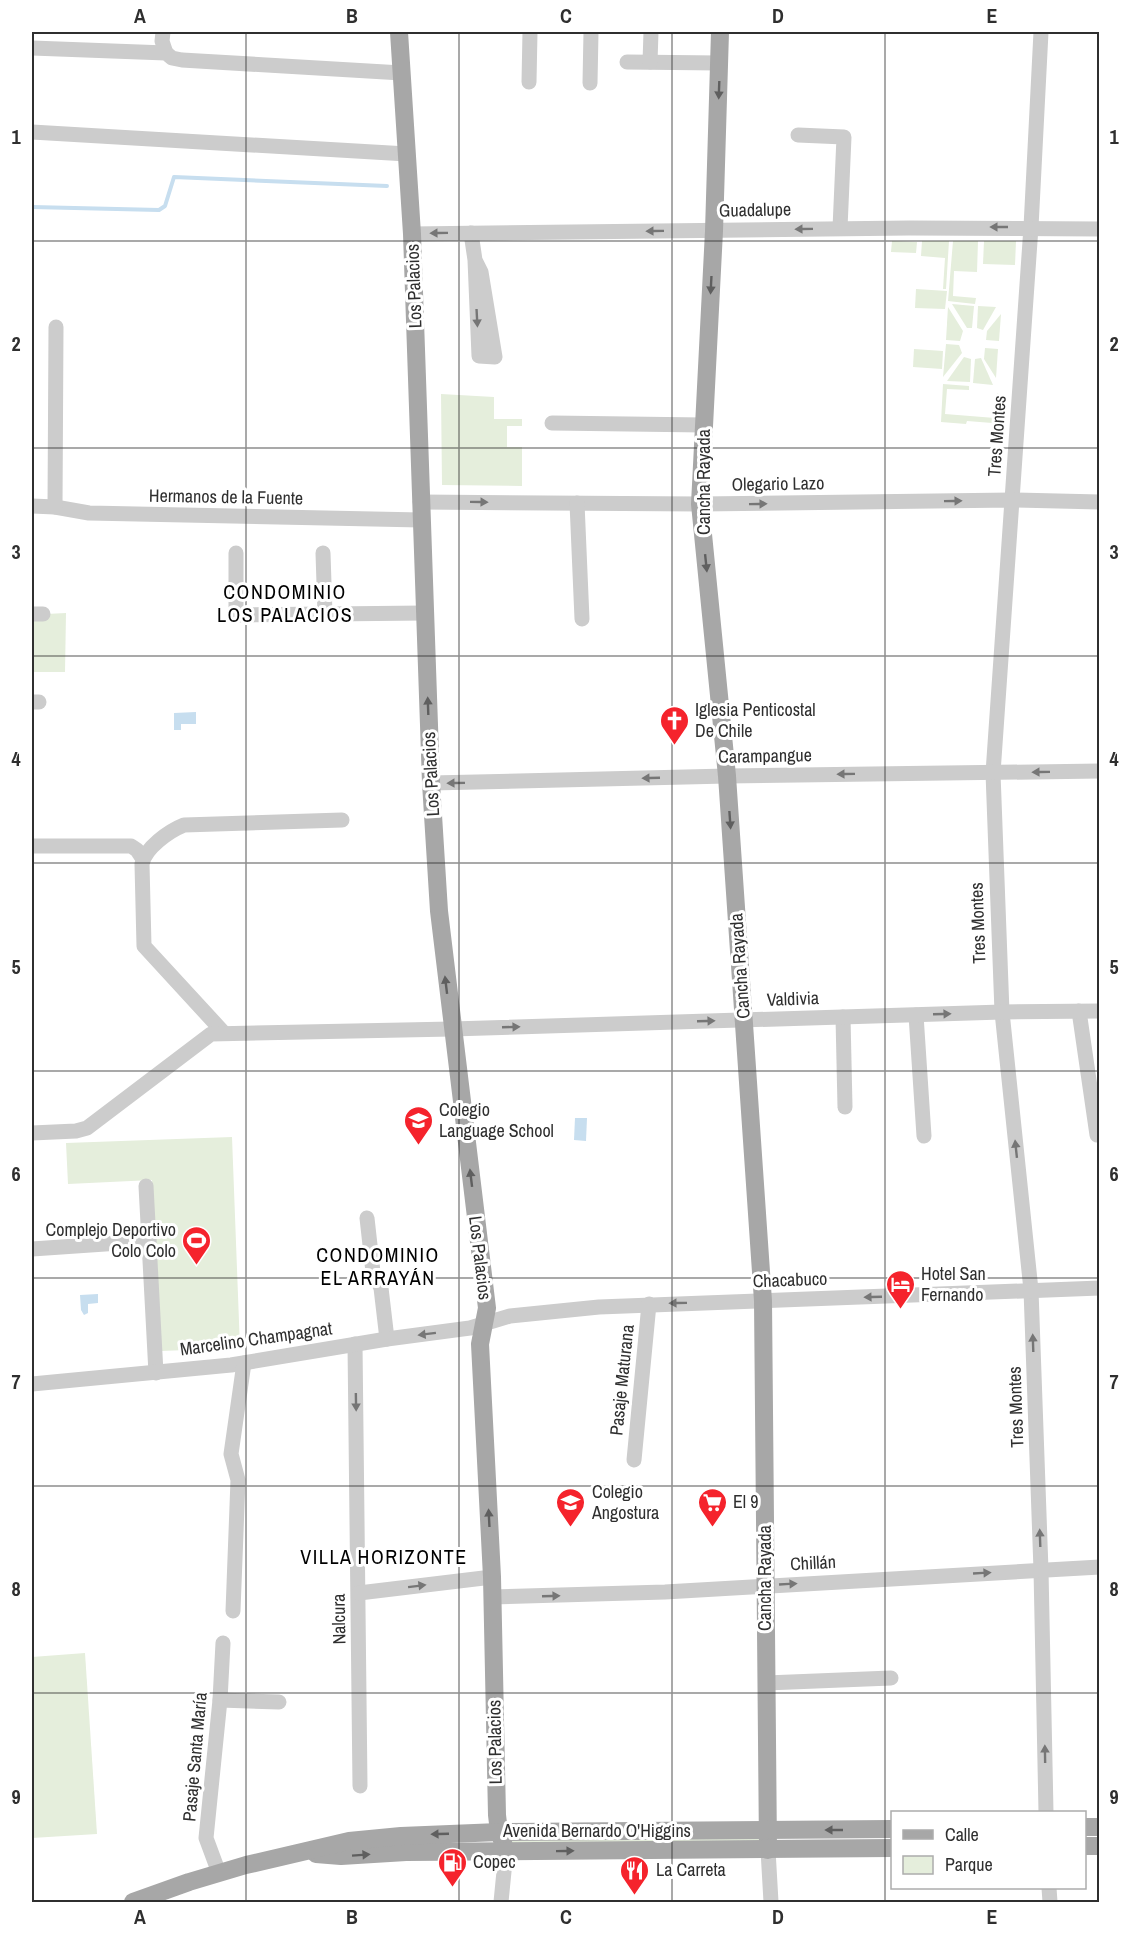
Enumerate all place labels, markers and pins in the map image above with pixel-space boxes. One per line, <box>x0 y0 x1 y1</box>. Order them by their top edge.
place label: Iglesia Penticostal De Chile <box>695 697 816 743</box>
church icon: Iglesia Penticostal De Chile <box>658 704 690 746</box>
place label: Colegio Language School <box>439 1097 554 1143</box>
school or university icon: Colegio Language School <box>402 1104 434 1146</box>
place label: Complejo Deportivo Colo Colo <box>46 1217 176 1263</box>
sports icon: Complejo Deportivo Colo Colo <box>181 1224 213 1266</box>
place label: Hotel San Fernando <box>921 1261 986 1307</box>
hotel icon: Hotel San Fernando <box>884 1268 916 1310</box>
place label: Colegio Angostura <box>591 1479 659 1525</box>
school or university icon: Colegio Angostura <box>555 1486 587 1528</box>
supermarket icon: El 9 <box>696 1486 728 1528</box>
place label: El 9 <box>733 1489 758 1514</box>
fuel station icon: Copec <box>436 1846 468 1888</box>
place label: Copec <box>473 1849 516 1874</box>
restaurant icon: La Carreta <box>619 1854 651 1896</box>
place label: La Carreta <box>656 1857 726 1882</box>

